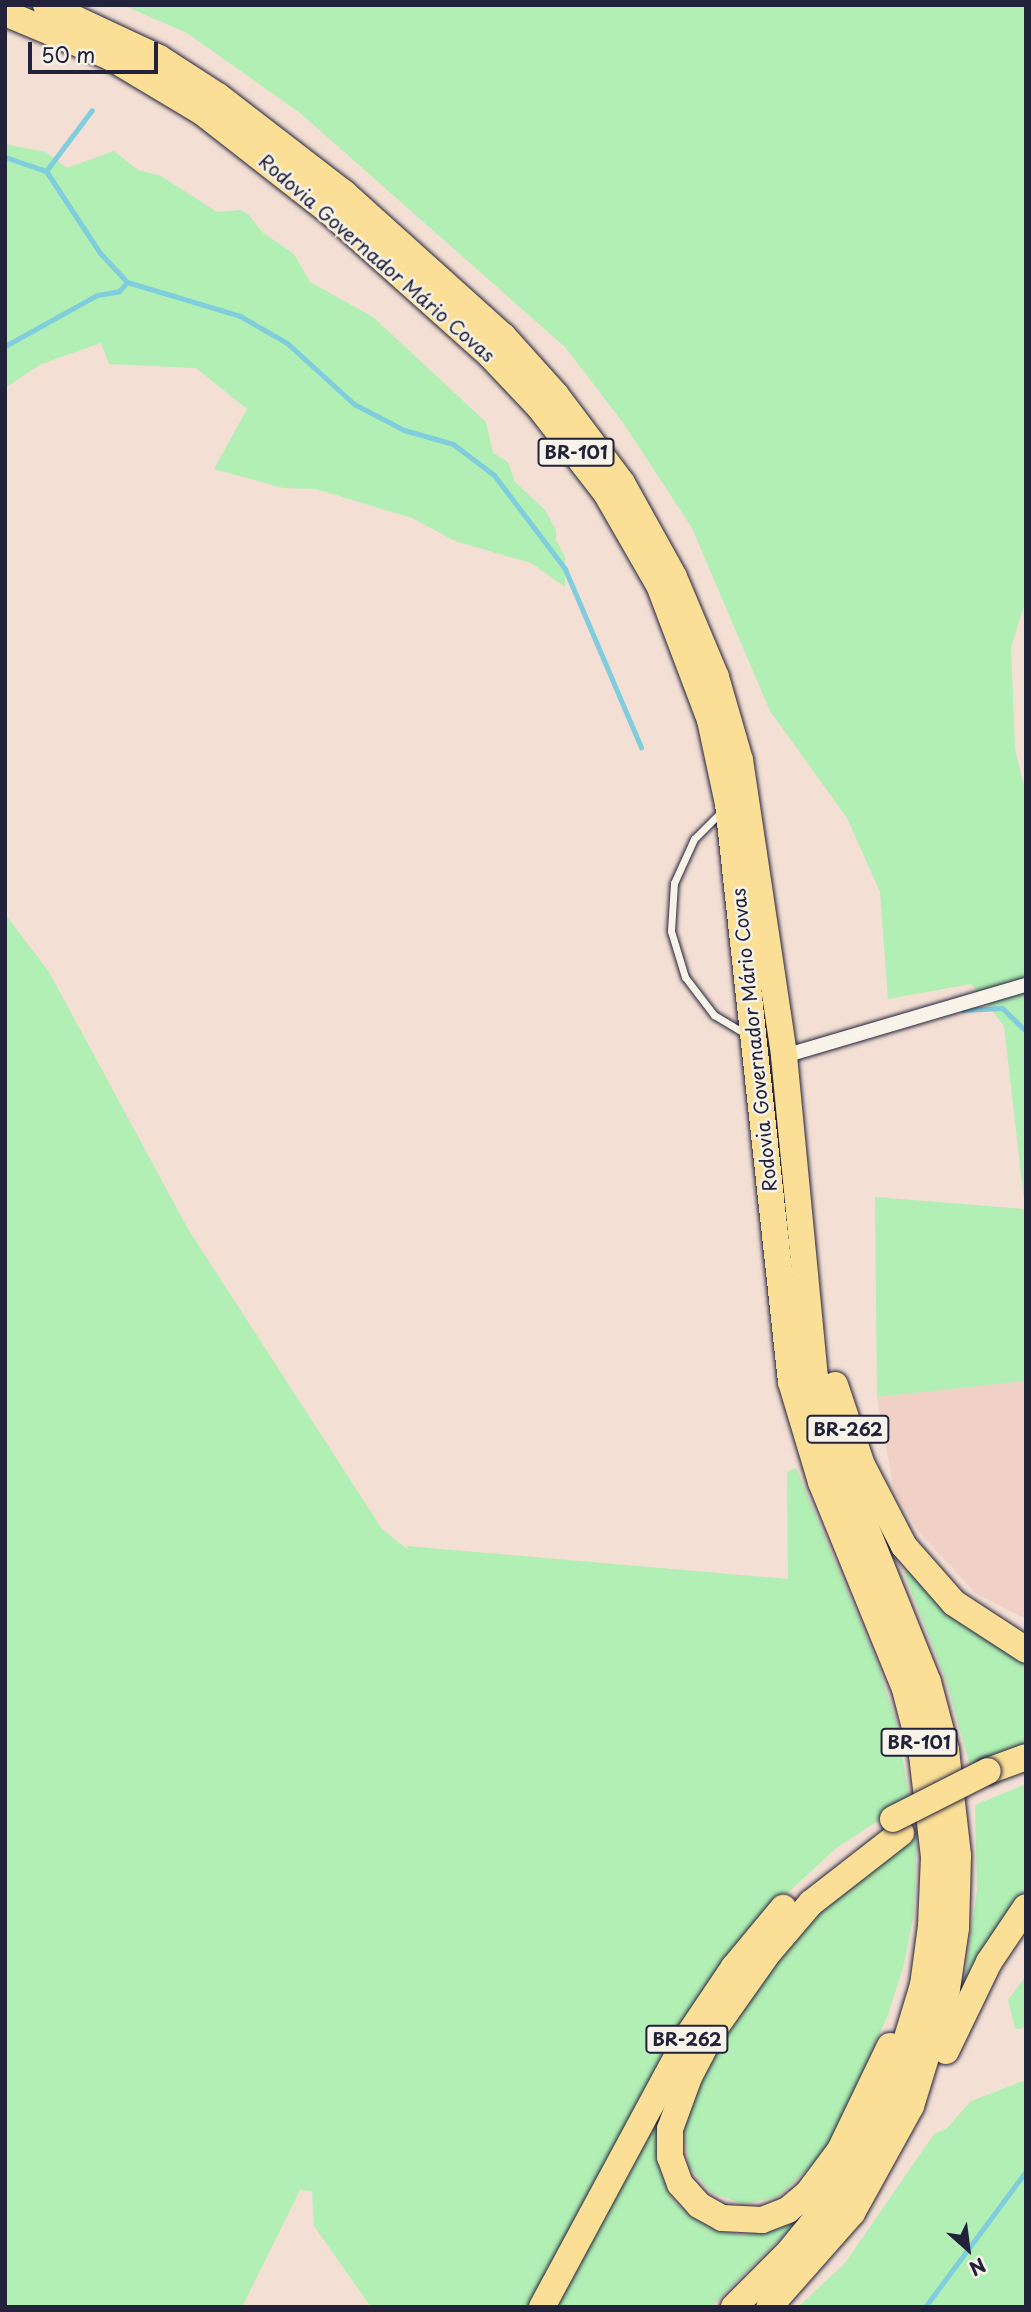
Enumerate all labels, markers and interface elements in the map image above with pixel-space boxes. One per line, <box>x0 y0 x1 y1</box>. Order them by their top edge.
scale bar <box>32 28 161 72</box>
text: 50 m <box>41 38 95 70</box>
street label: Rodovia Governador Mário Covas <box>254 149 500 367</box>
road number: BR-101 <box>538 438 614 466</box>
street label: Rodovia Governador Mário Covas <box>727 887 781 1193</box>
road number: BR-262 <box>806 1414 890 1444</box>
road number: BR-101 <box>880 1728 958 1756</box>
road number: BR-262 <box>645 2024 729 2054</box>
north arrow <box>933 2214 1003 2284</box>
text: N <box>965 2252 991 2283</box>

